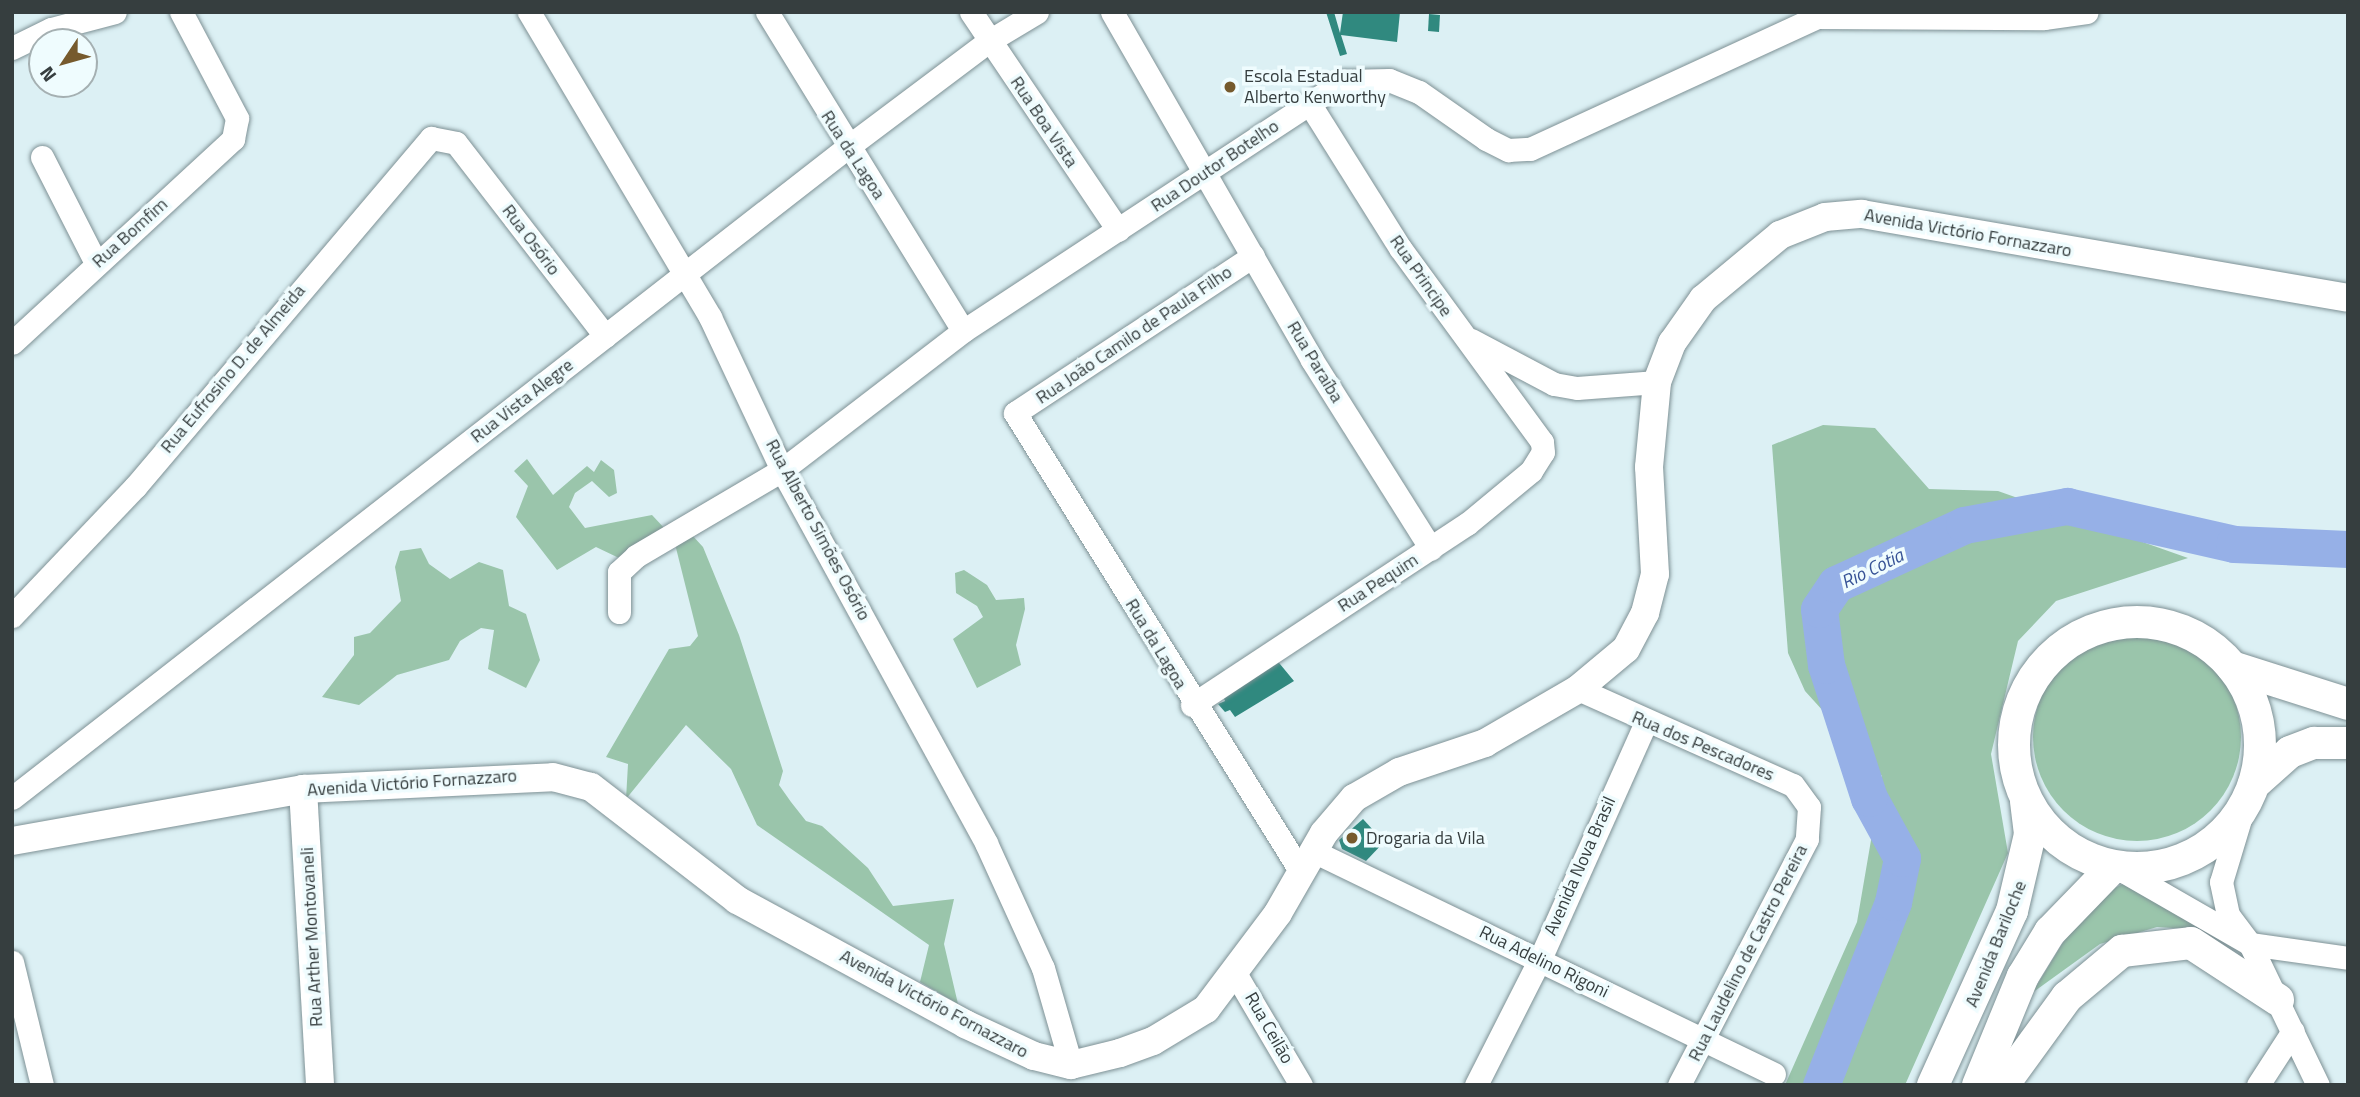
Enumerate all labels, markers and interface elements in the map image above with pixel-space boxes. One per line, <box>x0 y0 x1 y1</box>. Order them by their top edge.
north arrow <box>28 28 98 98</box>
text: N <box>32 61 63 88</box>
place label: Escola Estadual Alberto Kenworthy <box>1244 66 1386 108</box>
street label: Rua Boa Vista <box>1006 72 1082 172</box>
marker: Escola Estadual Alberto Kenworthy <box>1222 79 1238 95</box>
street label: Rua da Lagoa <box>816 107 890 203</box>
street label: Rua Doutor Botelho <box>1147 115 1283 217</box>
street label: Rua Bomfim <box>88 193 172 273</box>
street label: Rua Osório <box>497 200 565 280</box>
street label: Avenida Victório Fornazzaro <box>1863 204 2073 262</box>
street label: Rua Principe <box>1385 231 1457 321</box>
street label: Rua João Camilo de Paula Filho <box>1032 261 1236 409</box>
street label: Rua Eufrosino D. de Almeida <box>156 280 310 458</box>
street label: Rua Paraíba <box>1282 317 1348 407</box>
street label: Rua Vista Alegre <box>466 354 578 448</box>
street label: Rua Alberto Simões Osório <box>761 436 875 624</box>
water label: Rio Cotia <box>1837 543 1907 593</box>
street label: Rua Pequim <box>1334 549 1422 617</box>
street label: Rua da Lagoa <box>1121 595 1191 693</box>
street label: Rua dos Pescadores <box>1629 706 1777 786</box>
street label: Avenida Victório Fornazzaro <box>306 765 518 801</box>
street label: Avenida Nova Brasil <box>1540 793 1620 939</box>
place label: Drogaria da Vila <box>1366 827 1485 849</box>
marker: Drogaria da Vila <box>1344 830 1360 846</box>
street label: Rua Laudelino de Castro Pereira <box>1684 841 1812 1065</box>
street label: Rua Arther Montovaneli <box>297 847 327 1027</box>
street label: Avenida Bariloche <box>1961 878 2031 1010</box>
street label: Rua Adelino Rigoni <box>1476 921 1612 1003</box>
street label: Avenida Victório Fornazzaro <box>836 945 1032 1063</box>
street label: Rua Ceilão <box>1240 988 1298 1068</box>

